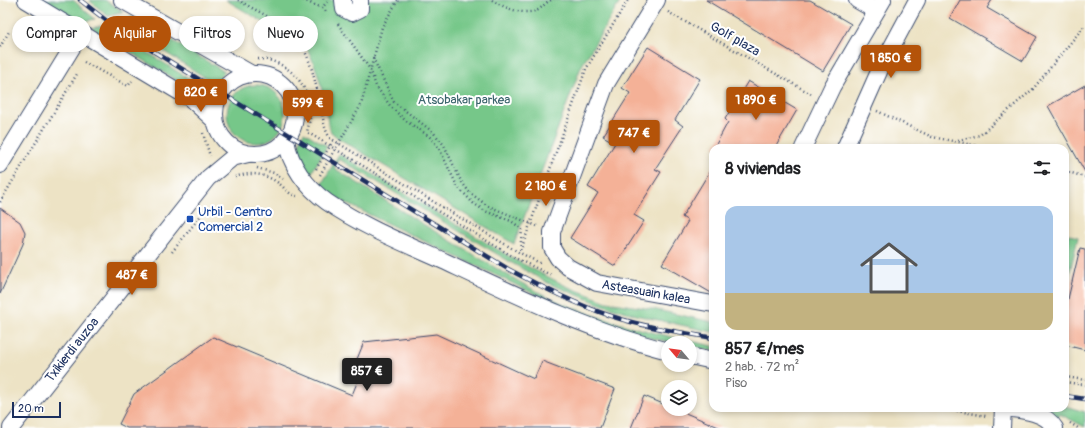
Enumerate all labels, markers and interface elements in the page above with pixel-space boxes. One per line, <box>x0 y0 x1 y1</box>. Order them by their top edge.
chip: Comprar <box>12 16 91 52</box>
chip: Alquilar <box>99 16 171 52</box>
chip: Filtros <box>179 16 245 52</box>
chip: Nuevo <box>253 16 318 52</box>
street label: Golf plaza <box>707 18 763 60</box>
pin: 1 850 € <box>854 45 928 79</box>
text: 1 850 € <box>870 50 912 66</box>
pin: 820 € <box>173 79 229 113</box>
text: 820 € <box>184 84 218 100</box>
pin: 1 890 € <box>719 87 793 121</box>
pin: 599 € <box>280 90 336 124</box>
park label: Atsobakar parkea <box>418 92 510 108</box>
text: 1 890 € <box>735 92 777 108</box>
text: 599 € <box>292 95 324 111</box>
pin: 747 € <box>606 120 662 154</box>
text: 747 € <box>618 125 650 141</box>
icon: filters <box>1031 157 1053 179</box>
text: 8 viviendas <box>725 158 801 179</box>
pin: 2 180 € <box>509 173 583 207</box>
text: 2 180 € <box>525 178 567 194</box>
place label: Urbil - Centro Comercial 2 <box>198 204 272 235</box>
marker: Urbil - Centro Comercial 2 <box>185 214 195 224</box>
icon: home <box>853 232 925 304</box>
pin: 487 € <box>104 262 160 296</box>
text: 487 € <box>116 267 148 283</box>
street label: Asteasuain kalea <box>601 276 691 308</box>
street label: Txikierdi auzoa <box>42 314 102 386</box>
north arrow <box>661 336 697 372</box>
map controls <box>661 336 697 416</box>
text: 857 €/mes <box>725 338 804 359</box>
pin: 857 € <box>339 358 395 392</box>
text: 2 hab. · 72 m² <box>725 359 799 375</box>
text: 857 € <box>351 363 383 379</box>
text: Piso <box>725 375 747 391</box>
button: layers <box>661 380 697 416</box>
scale bar <box>12 400 61 419</box>
text: 20 m <box>18 402 44 415</box>

